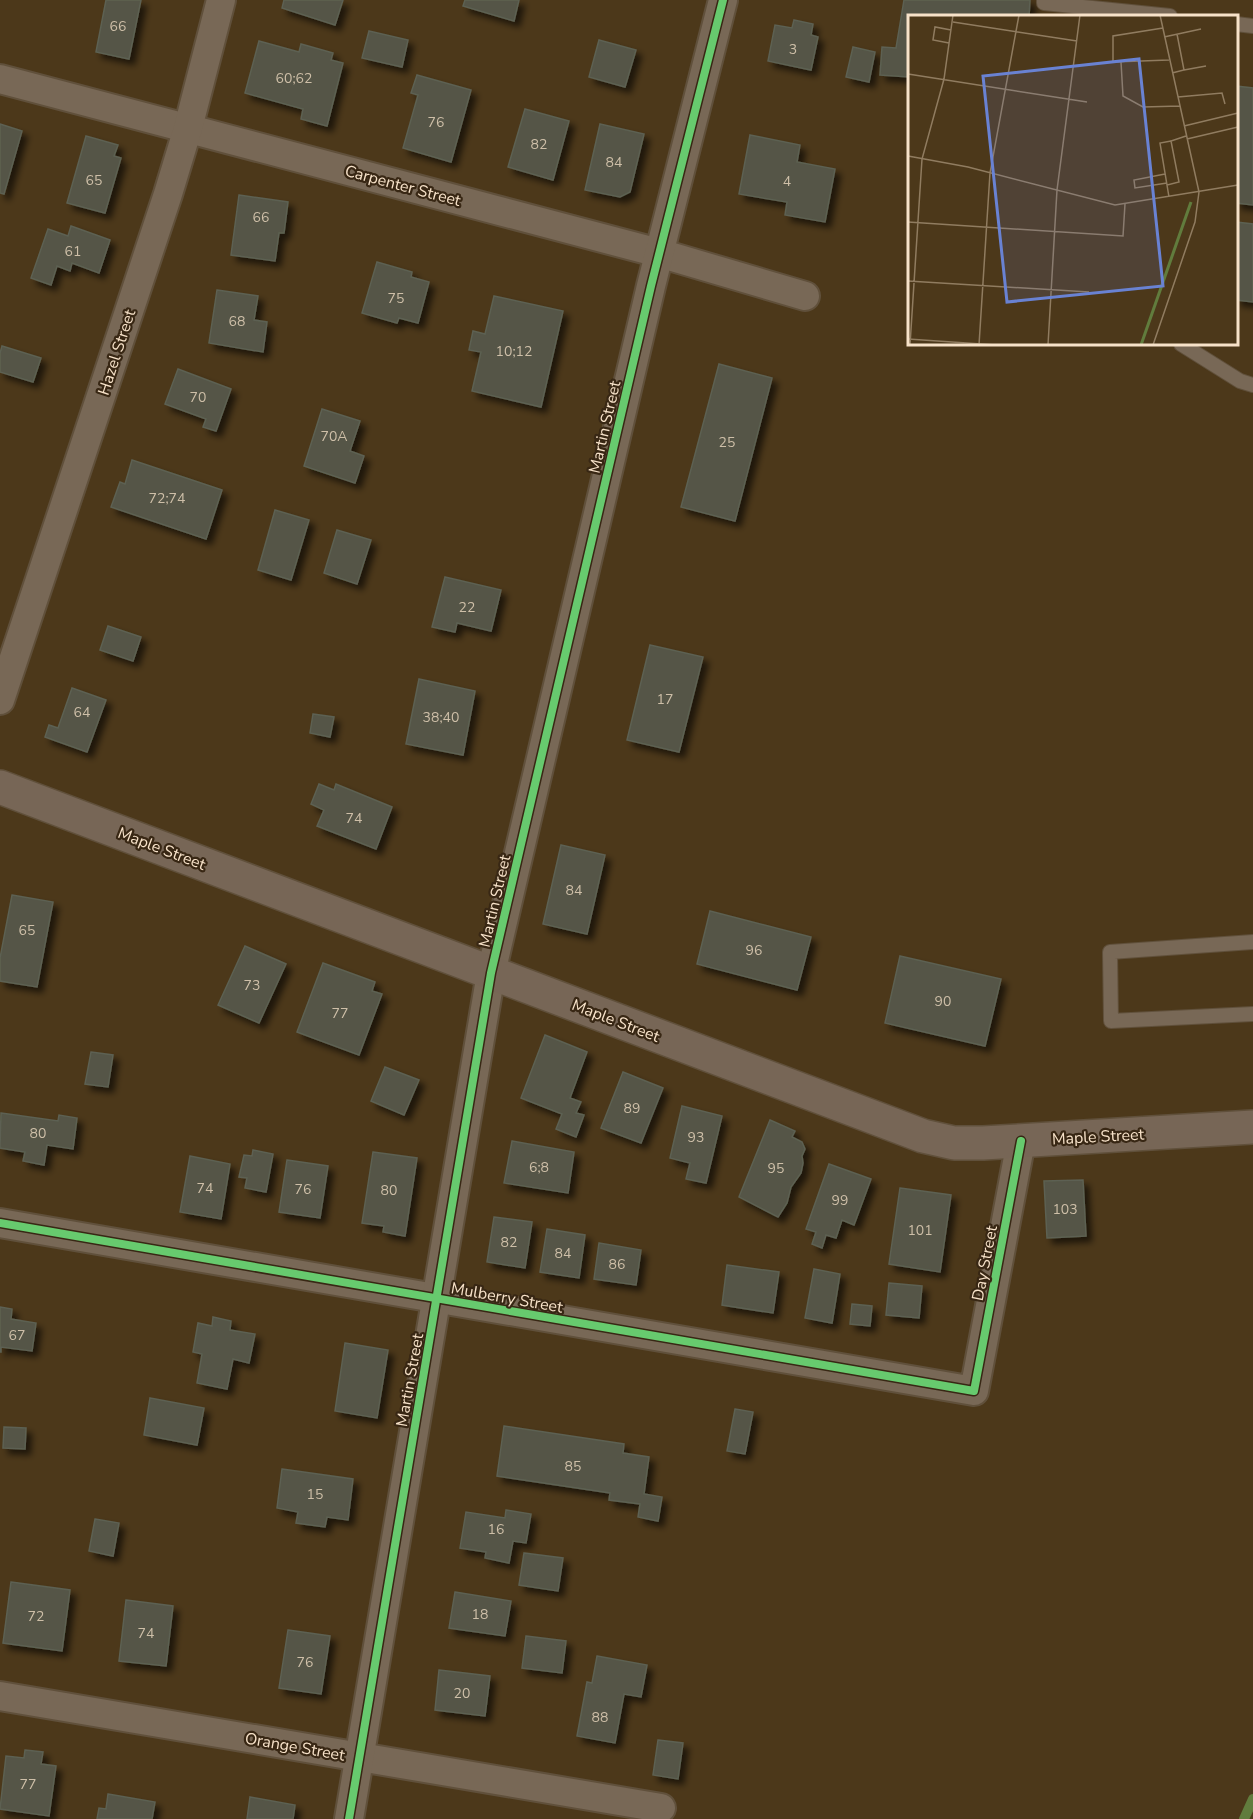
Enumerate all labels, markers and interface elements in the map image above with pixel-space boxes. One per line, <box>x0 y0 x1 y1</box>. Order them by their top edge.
inset map <box>908 15 1238 345</box>
house number: 66 <box>110 17 126 36</box>
house number: 3 <box>789 40 797 59</box>
house number: 60;62 <box>276 69 312 88</box>
house number: 76 <box>428 113 444 132</box>
house number: 82 <box>531 135 547 154</box>
house number: 84 <box>606 153 622 172</box>
street label: Carpenter Street <box>342 160 464 212</box>
house number: 65 <box>86 171 102 190</box>
house number: 4 <box>783 172 791 191</box>
house number: 66 <box>253 208 269 227</box>
house number: 61 <box>65 242 81 261</box>
house number: 75 <box>388 289 404 308</box>
street label: Hazel Street <box>93 306 141 398</box>
house number: 68 <box>229 312 245 331</box>
house number: 10;12 <box>496 342 532 361</box>
street label: Martin Street <box>584 378 626 476</box>
house number: 70 <box>190 388 206 407</box>
house number: 70A <box>320 427 348 446</box>
house number: 25 <box>719 433 735 452</box>
house number: 72;74 <box>149 489 185 508</box>
house number: 22 <box>459 598 475 617</box>
house number: 17 <box>657 690 673 709</box>
house number: 64 <box>74 703 90 722</box>
house number: 38;40 <box>423 708 459 727</box>
house number: 74 <box>346 809 362 828</box>
street label: Maple Street <box>115 822 209 876</box>
street label: Martin Street <box>474 852 516 950</box>
house number: 84 <box>566 881 582 900</box>
house number: 65 <box>19 921 35 940</box>
house number: 96 <box>746 941 762 960</box>
house number: 73 <box>244 976 260 995</box>
house number: 90 <box>935 992 951 1011</box>
street label: Maple Street <box>569 994 663 1048</box>
house number: 77 <box>332 1004 348 1023</box>
house number: 89 <box>624 1099 640 1118</box>
house number: 80 <box>30 1124 46 1143</box>
street label: Maple Street <box>1051 1124 1145 1150</box>
house number: 93 <box>688 1128 704 1147</box>
house number: 6;8 <box>529 1158 549 1177</box>
house number: 95 <box>768 1159 784 1178</box>
house number: 74 <box>197 1179 213 1198</box>
house number: 76 <box>295 1180 311 1199</box>
house number: 80 <box>381 1181 397 1200</box>
house number: 99 <box>832 1191 848 1210</box>
house number: 103 <box>1052 1200 1078 1219</box>
house number: 101 <box>907 1221 933 1240</box>
street label: Day Street <box>967 1223 1003 1303</box>
house number: 82 <box>501 1233 517 1252</box>
house number: 84 <box>555 1244 571 1263</box>
house number: 86 <box>609 1255 625 1274</box>
street label: Mulberry Street <box>449 1277 565 1319</box>
house number: 67 <box>9 1326 25 1345</box>
street label: Martin Street <box>391 1331 429 1429</box>
house number: 85 <box>565 1457 581 1476</box>
house number: 15 <box>307 1485 323 1504</box>
house number: 16 <box>488 1520 504 1539</box>
house number: 18 <box>472 1605 488 1624</box>
house number: 72 <box>28 1607 44 1626</box>
house number: 74 <box>138 1624 154 1643</box>
house number: 76 <box>297 1653 313 1672</box>
house number: 20 <box>454 1684 470 1703</box>
house number: 88 <box>592 1708 608 1727</box>
street label: Orange Street <box>243 1727 347 1767</box>
house number: 77 <box>20 1775 36 1794</box>

